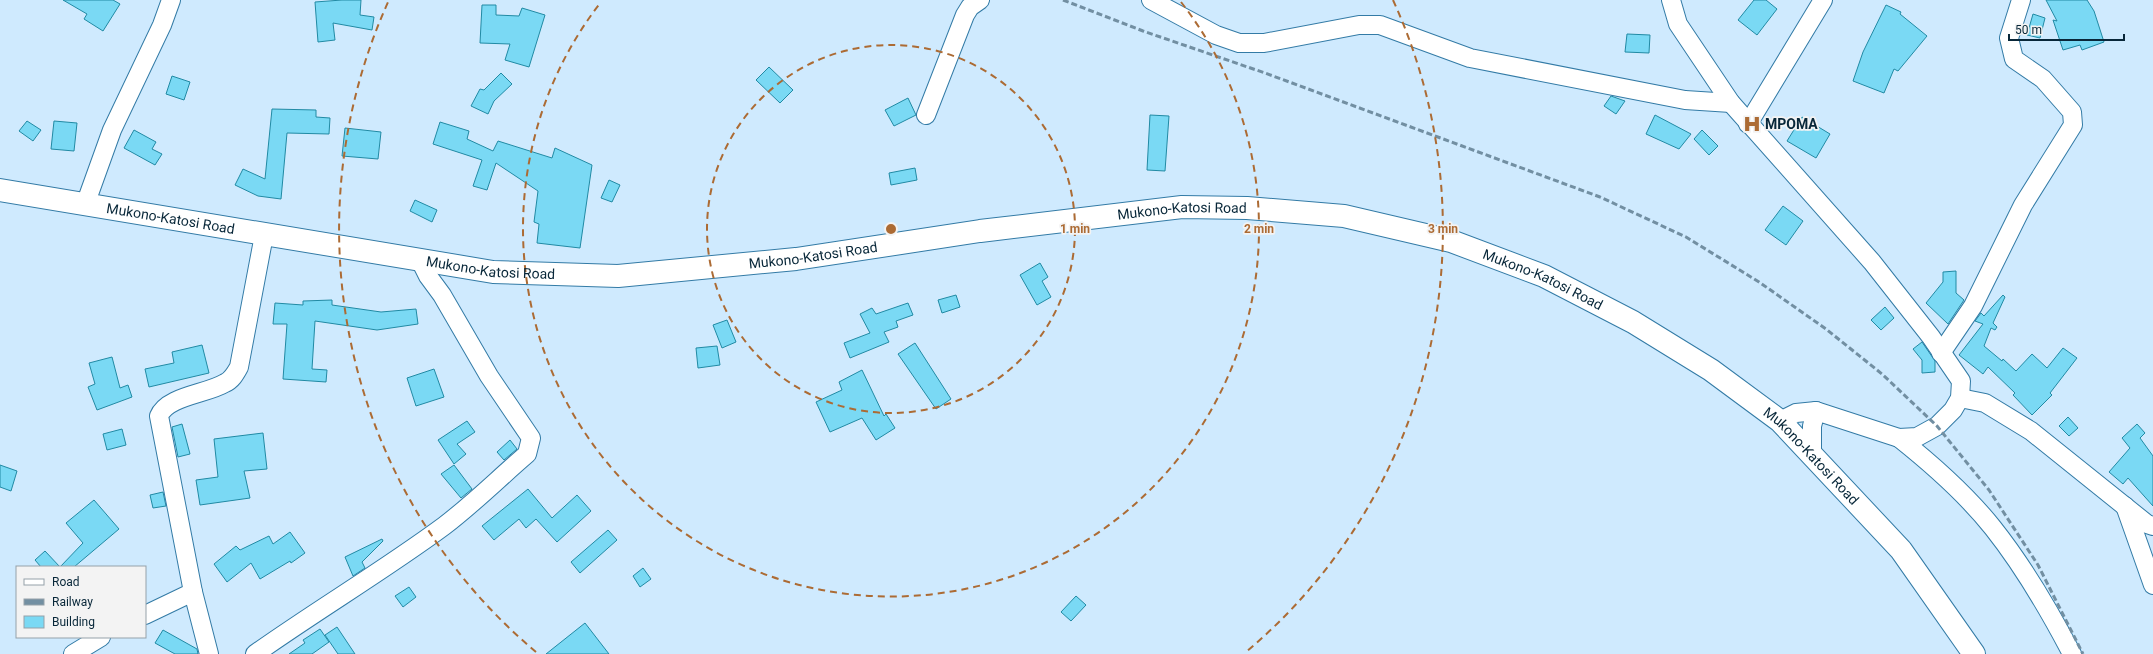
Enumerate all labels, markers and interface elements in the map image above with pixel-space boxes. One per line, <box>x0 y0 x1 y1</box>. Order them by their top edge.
scale bar <box>2009 16 2124 42</box>
text: 50 m <box>2015 23 2042 37</box>
hospital icon: MPOMA <box>1742 114 1762 134</box>
place label: MPOMA <box>1765 116 1818 132</box>
street label: Mukono-Katosi Road <box>1116 199 1247 223</box>
street label: Mukono-Katosi Road <box>105 200 236 237</box>
centre of rings <box>884 222 898 236</box>
text: 1 min <box>1060 222 1090 236</box>
text: 2 min <box>1244 222 1274 236</box>
text: 3 min <box>1428 222 1458 236</box>
street label: Mukono-Katosi Road <box>748 239 879 271</box>
street label: Mukono-Katosi Road <box>1481 246 1606 313</box>
street label: Mukono-Katosi Road <box>425 253 555 282</box>
street label: Mukono-Katosi Road <box>1761 404 1862 508</box>
legend <box>16 566 146 638</box>
text: Road <box>52 575 80 589</box>
text: Railway <box>52 595 93 609</box>
text: Building <box>52 615 95 629</box>

